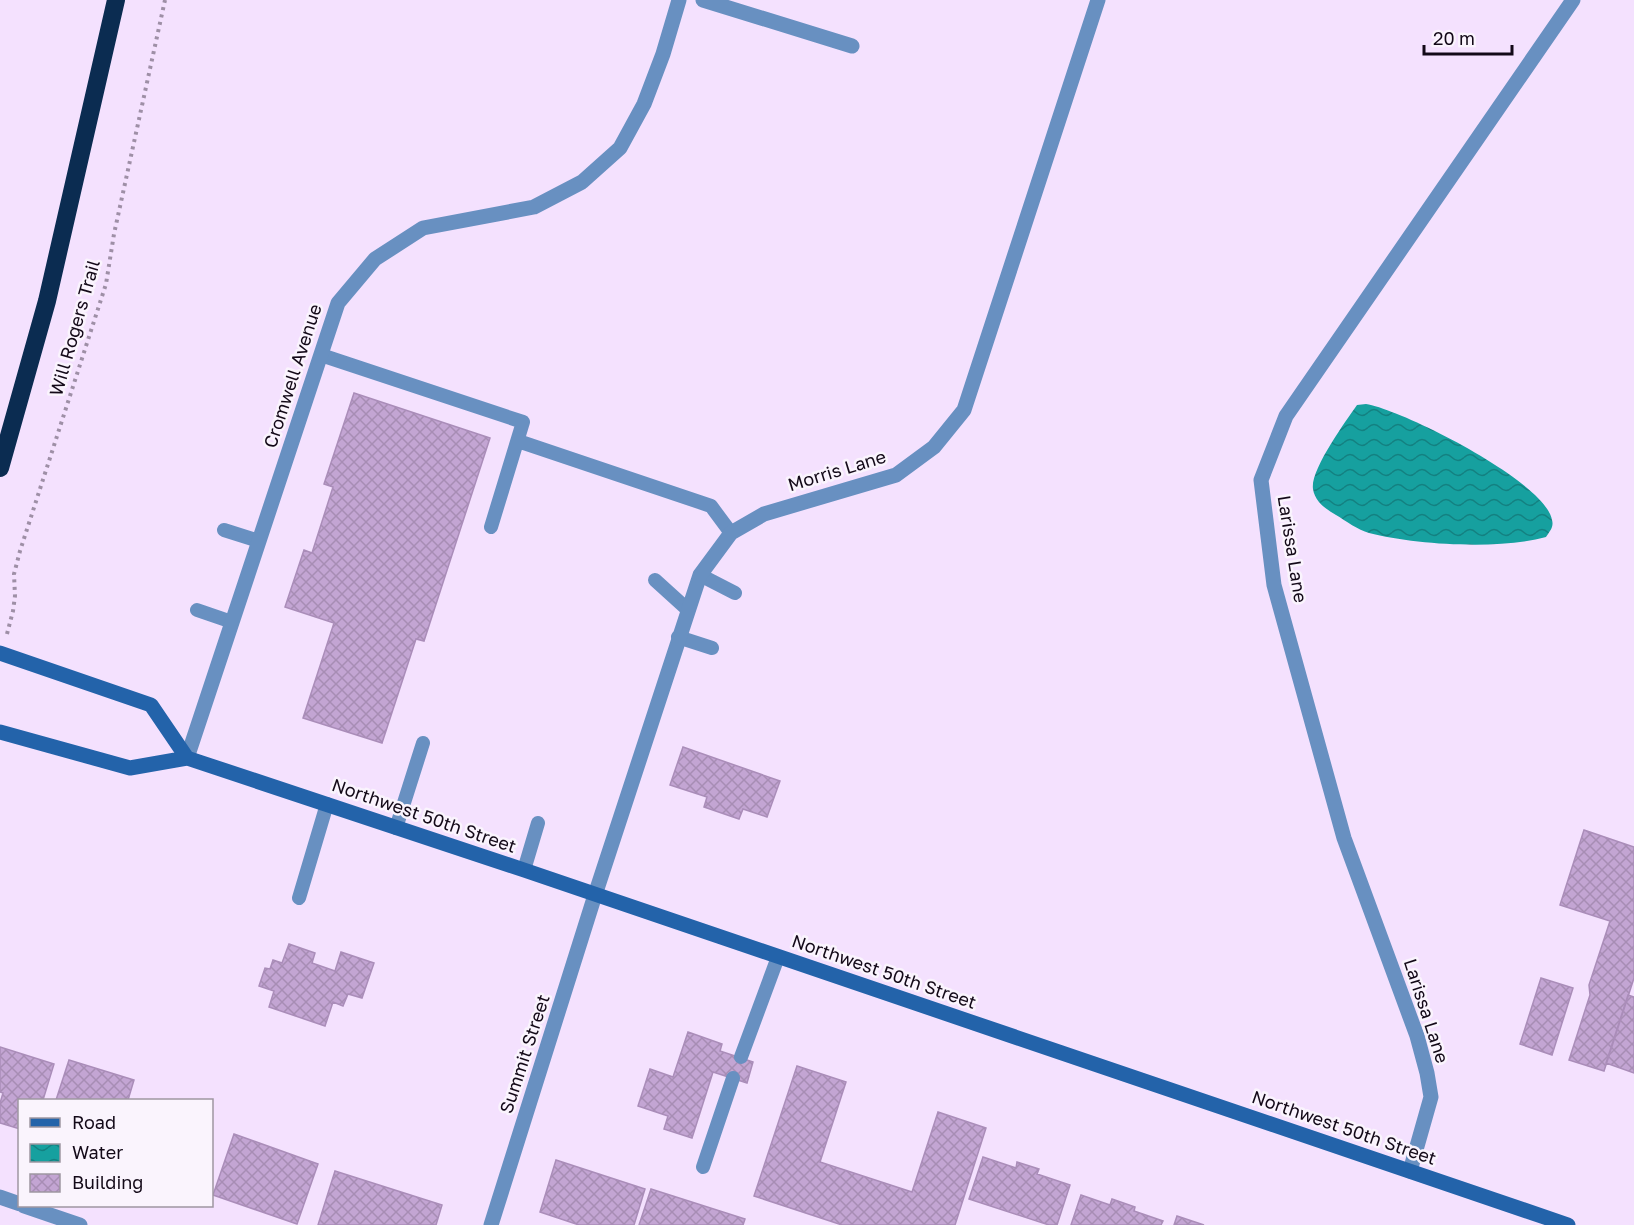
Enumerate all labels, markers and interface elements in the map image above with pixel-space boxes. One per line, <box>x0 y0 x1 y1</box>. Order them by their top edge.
scale bar <box>1424 18 1512 56</box>
text: 20 m <box>1433 27 1475 49</box>
street label: Will Rogers Trail <box>44 257 104 398</box>
street label: Cromwell Avenue <box>258 301 326 450</box>
street label: Morris Lane <box>785 445 888 495</box>
street label: Larissa Lane <box>1274 494 1312 604</box>
street label: Northwest 50th Street <box>329 773 519 857</box>
street label: Northwest 50th Street <box>789 929 979 1013</box>
street label: Larissa Lane <box>1400 956 1454 1066</box>
street label: Summit Street <box>494 991 554 1116</box>
street label: Northwest 50th Street <box>1249 1085 1439 1169</box>
legend <box>18 1099 213 1207</box>
text: Road <box>72 1111 116 1133</box>
text: Water <box>72 1141 123 1163</box>
text: Building <box>72 1171 143 1193</box>

